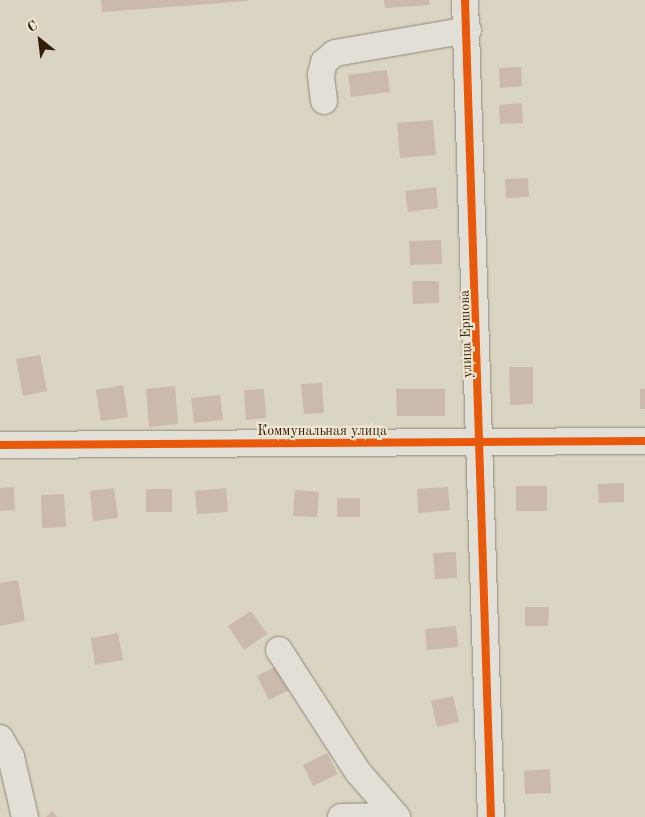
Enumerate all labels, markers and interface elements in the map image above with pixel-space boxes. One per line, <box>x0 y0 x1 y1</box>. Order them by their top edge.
north arrow <box>15 15 65 65</box>
text: С <box>25 19 40 35</box>
street label: улица Ершова <box>456 290 476 378</box>
street label: Коммунальная улица <box>257 423 387 439</box>

